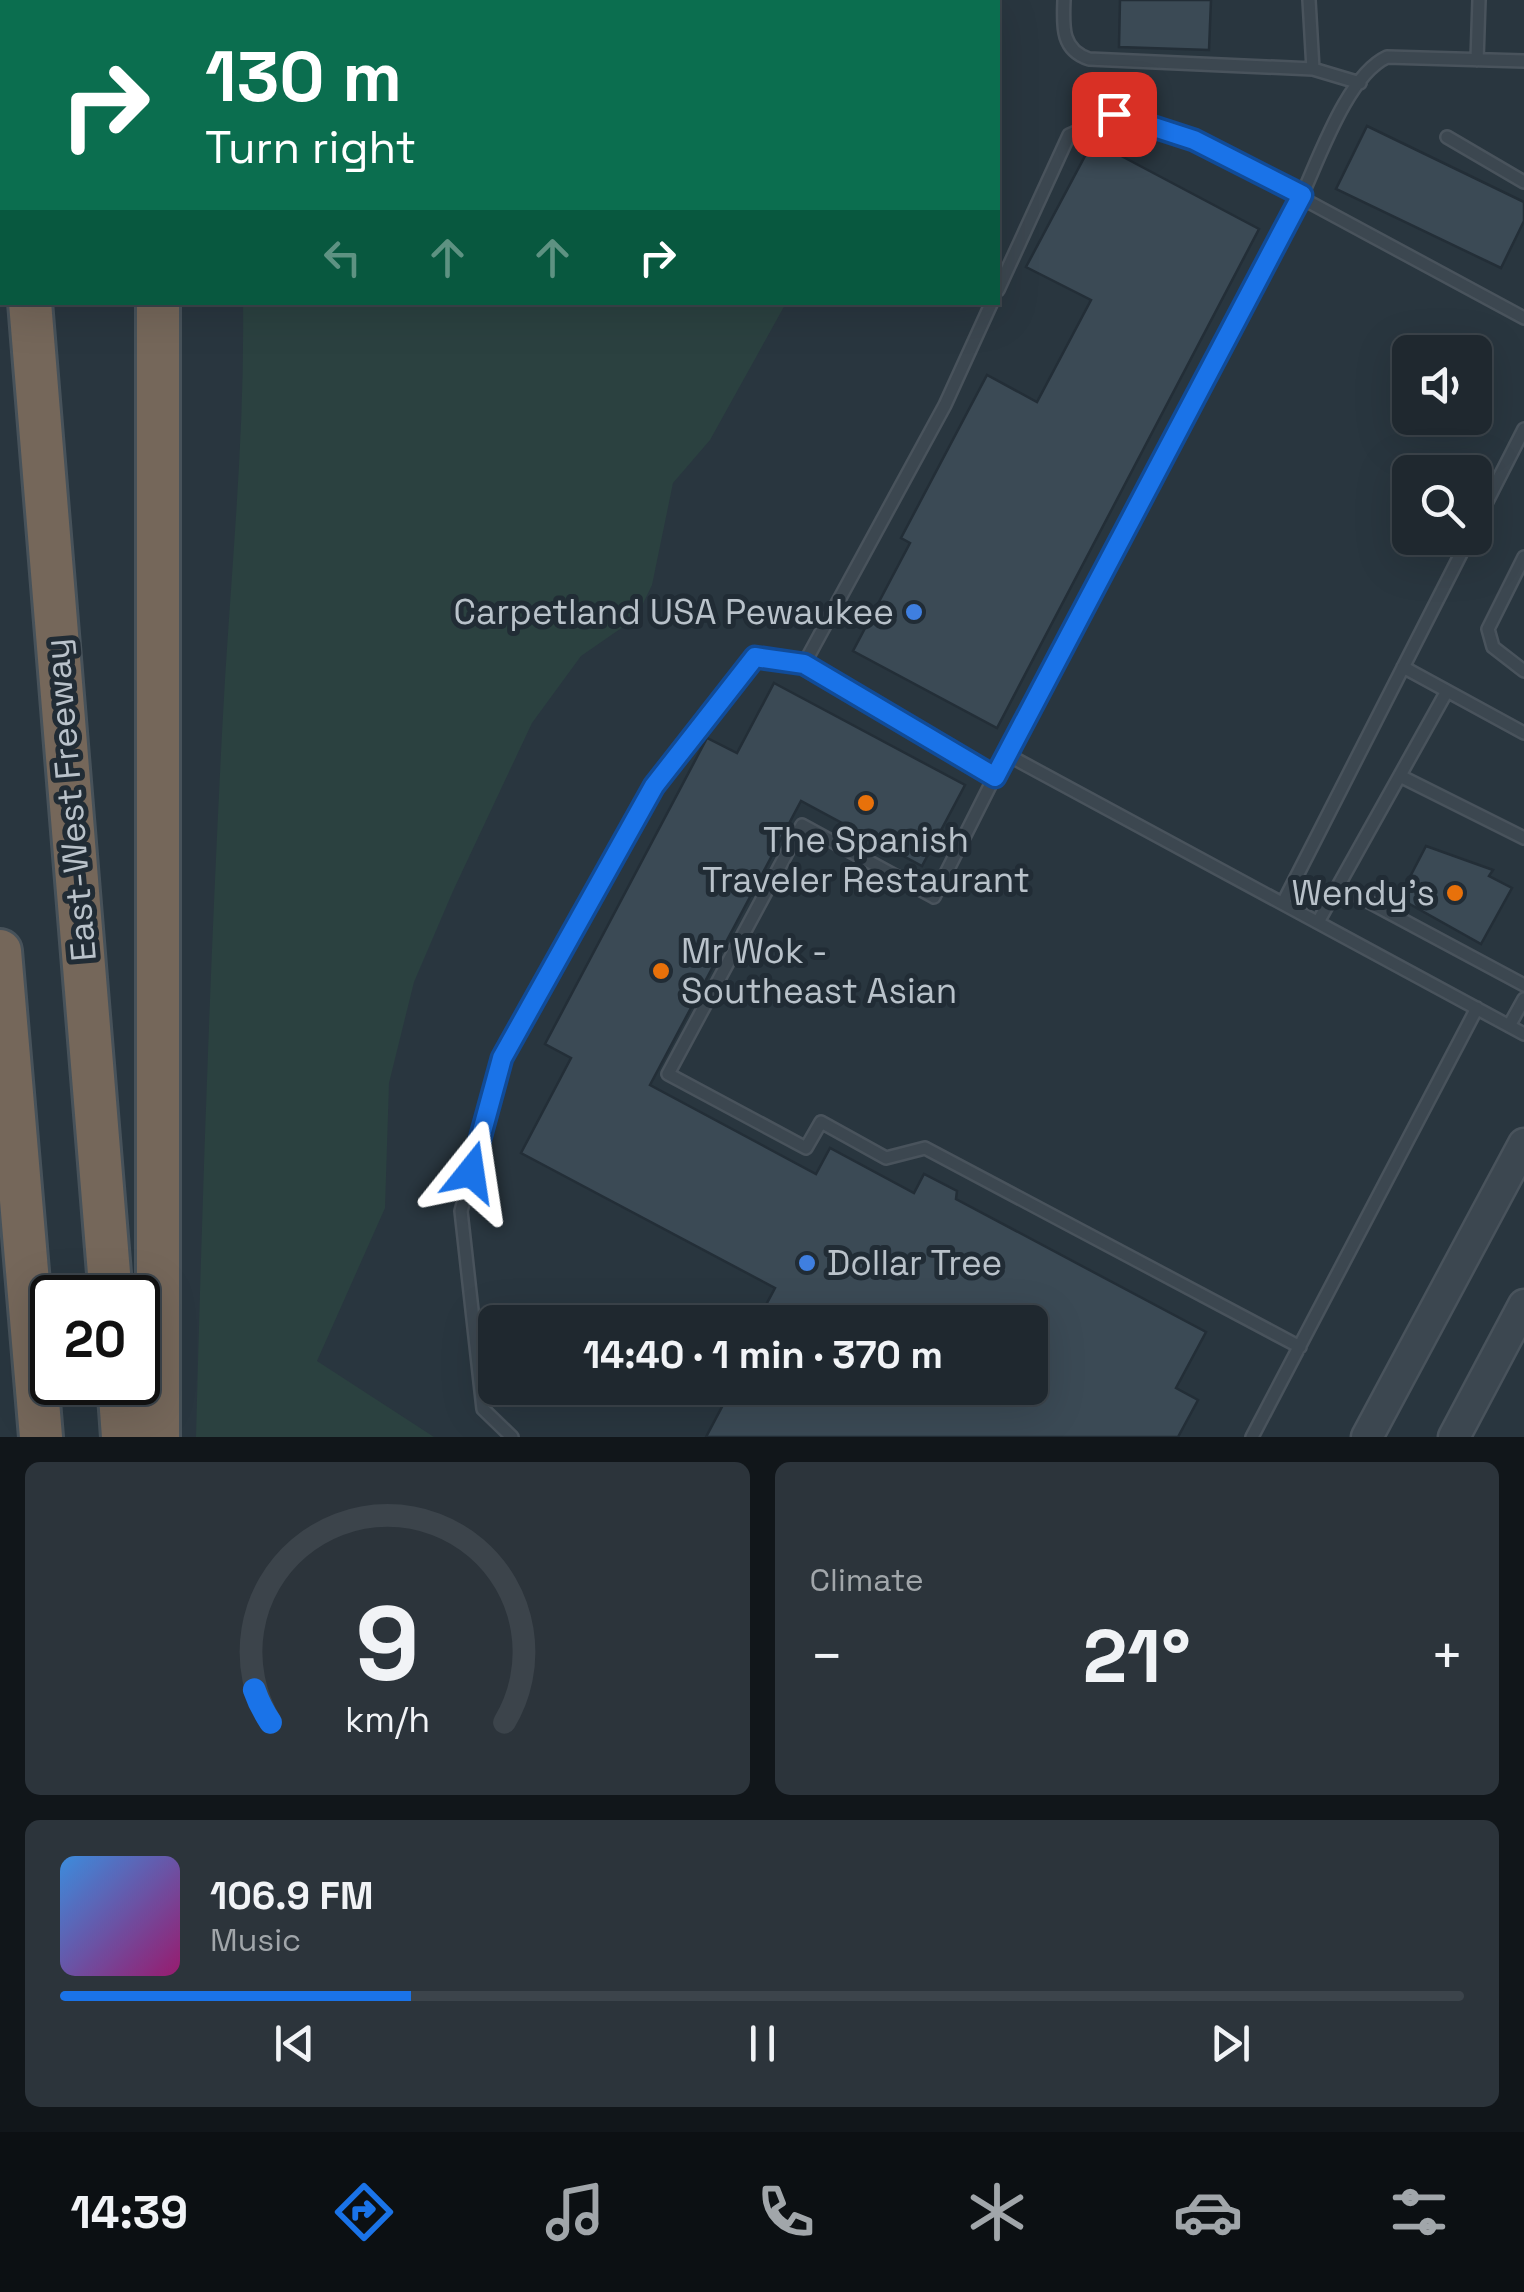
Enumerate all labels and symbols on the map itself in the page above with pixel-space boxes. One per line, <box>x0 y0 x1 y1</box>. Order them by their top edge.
pin <box>1072 72 1157 157</box>
place label: Carpetland USA Pewaukee <box>454 590 894 634</box>
marker: Carpetland USA Pewaukee <box>903 601 925 623</box>
street label: East-West Freeway <box>34 637 106 963</box>
marker: The Spanish Traveler Restaurant <box>855 792 877 814</box>
place label: The Spanish Traveler Restaurant <box>702 818 1030 902</box>
place label: Wendy's <box>1292 871 1435 915</box>
marker: Wendy's <box>1444 882 1466 904</box>
place label: Mr Wok - Southeast Asian <box>681 929 957 1013</box>
marker: Mr Wok - Southeast Asian <box>650 960 672 982</box>
position arrow <box>419 1120 523 1224</box>
place label: Dollar Tree <box>827 1241 1002 1285</box>
marker: Dollar Tree <box>796 1252 818 1274</box>
speed limit sign: 20 <box>30 1275 160 1405</box>

